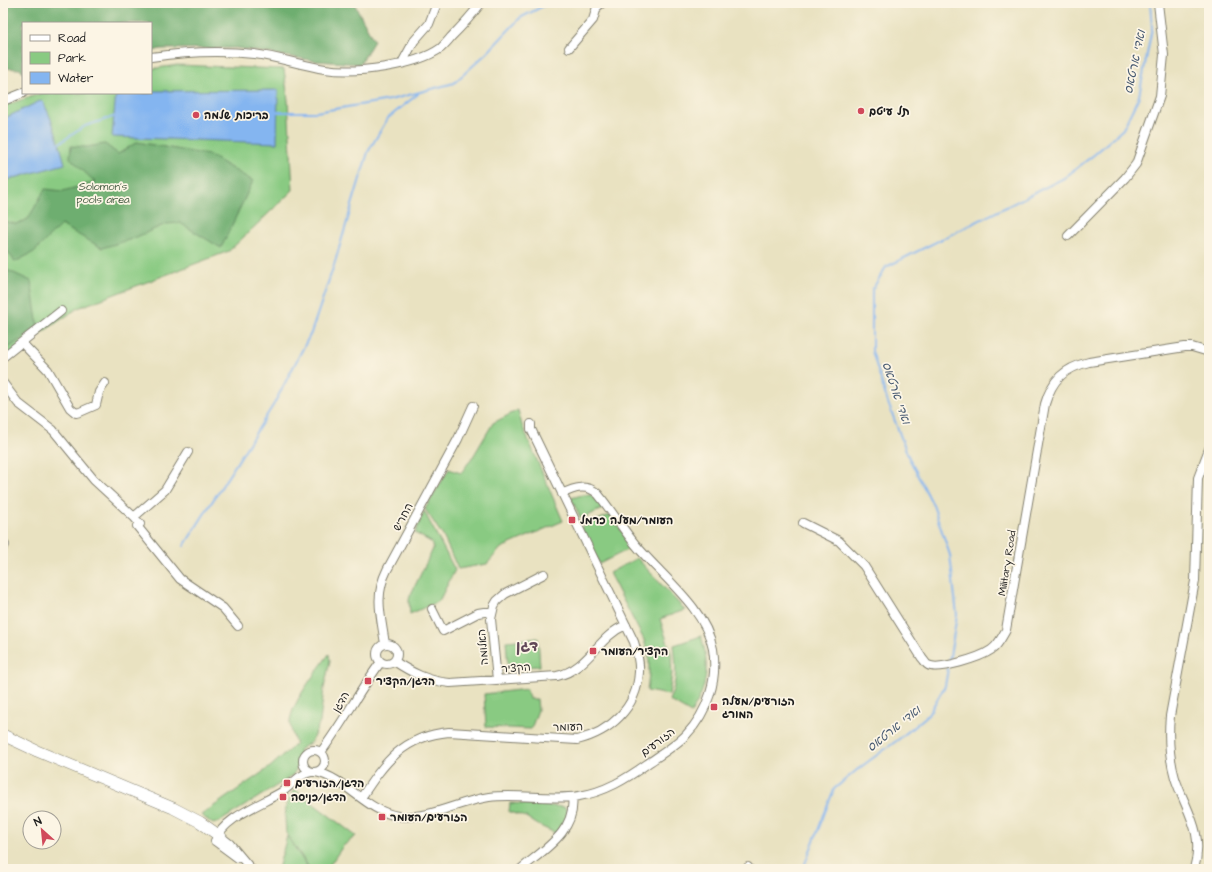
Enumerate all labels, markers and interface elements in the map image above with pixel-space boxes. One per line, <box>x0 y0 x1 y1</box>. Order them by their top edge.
legend <box>22 22 152 94</box>
water label: ואדי ארטאס <box>1120 28 1150 95</box>
text: Road <box>58 30 86 47</box>
text: Park <box>58 50 86 67</box>
text: Water <box>58 70 94 87</box>
place label: תל עיטם <box>869 104 910 119</box>
marker: תל עיטם <box>856 106 866 116</box>
place label: בריכות שלמה <box>204 108 269 123</box>
marker: בריכות שלמה <box>191 110 201 120</box>
park label: Solomon's pools area <box>76 179 130 207</box>
water label: ואדי ארטאס <box>877 360 915 427</box>
street label: החריש <box>389 500 417 534</box>
place label: העומר/מעלה כרמל <box>580 513 673 528</box>
marker: העומר/מעלה כרמל <box>567 515 577 525</box>
street label: Military Road <box>994 529 1021 597</box>
street label: האלומה <box>474 628 492 666</box>
district label: דגן <box>516 636 538 657</box>
place label: הקציר/העומר <box>601 644 668 659</box>
marker: הקציר/העומר <box>588 646 598 656</box>
street label: הקציר <box>501 659 531 677</box>
place label: הדגן/הקציר <box>376 674 435 689</box>
marker: הדגן/הקציר <box>363 676 373 686</box>
street label: הדגן <box>329 689 353 715</box>
place label: הזורעים/מעלה המורג <box>722 694 795 722</box>
marker: הזורעים/מעלה המורג <box>709 702 719 712</box>
water label: ואדי ארטאס <box>864 702 925 756</box>
street label: העומר <box>553 719 583 735</box>
street label: הזורעים <box>638 724 678 760</box>
place label: הדגן/הזורעים <box>295 776 364 791</box>
marker: הדגן/הזורעים <box>282 778 292 788</box>
place label: הדגן/כניסה <box>291 790 346 805</box>
marker: הדגן/כניסה <box>278 792 288 802</box>
north arrow <box>22 810 62 850</box>
place label: הזורעים/העומר <box>390 810 468 825</box>
marker: הזורעים/העומר <box>377 812 387 822</box>
text: N <box>31 813 44 830</box>

